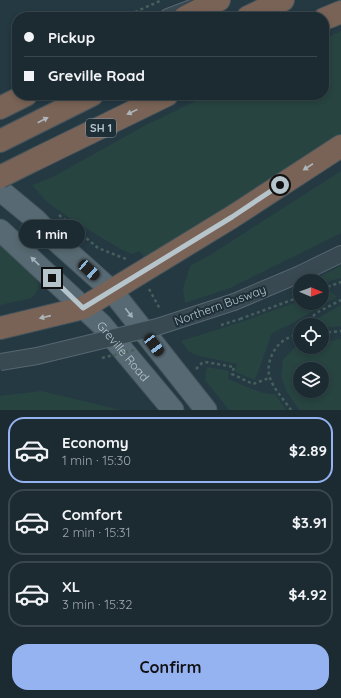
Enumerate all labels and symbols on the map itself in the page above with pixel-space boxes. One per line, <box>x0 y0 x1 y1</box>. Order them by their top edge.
one-way arrow <box>127 109 138 115</box>
one-way arrow <box>37 116 49 123</box>
road number: SH 1 <box>86 119 116 137</box>
one-way arrow <box>303 163 314 171</box>
route start <box>271 176 289 194</box>
callout: 1 min <box>19 220 85 248</box>
one-way arrow <box>30 257 40 266</box>
car <box>76 258 102 282</box>
route end <box>43 269 61 287</box>
north arrow <box>293 274 329 310</box>
street label: Northern Busway <box>172 281 268 329</box>
one-way arrow <box>125 308 133 318</box>
one-way arrow <box>39 315 51 321</box>
street label: Greville Road <box>94 318 153 384</box>
car <box>142 332 166 358</box>

